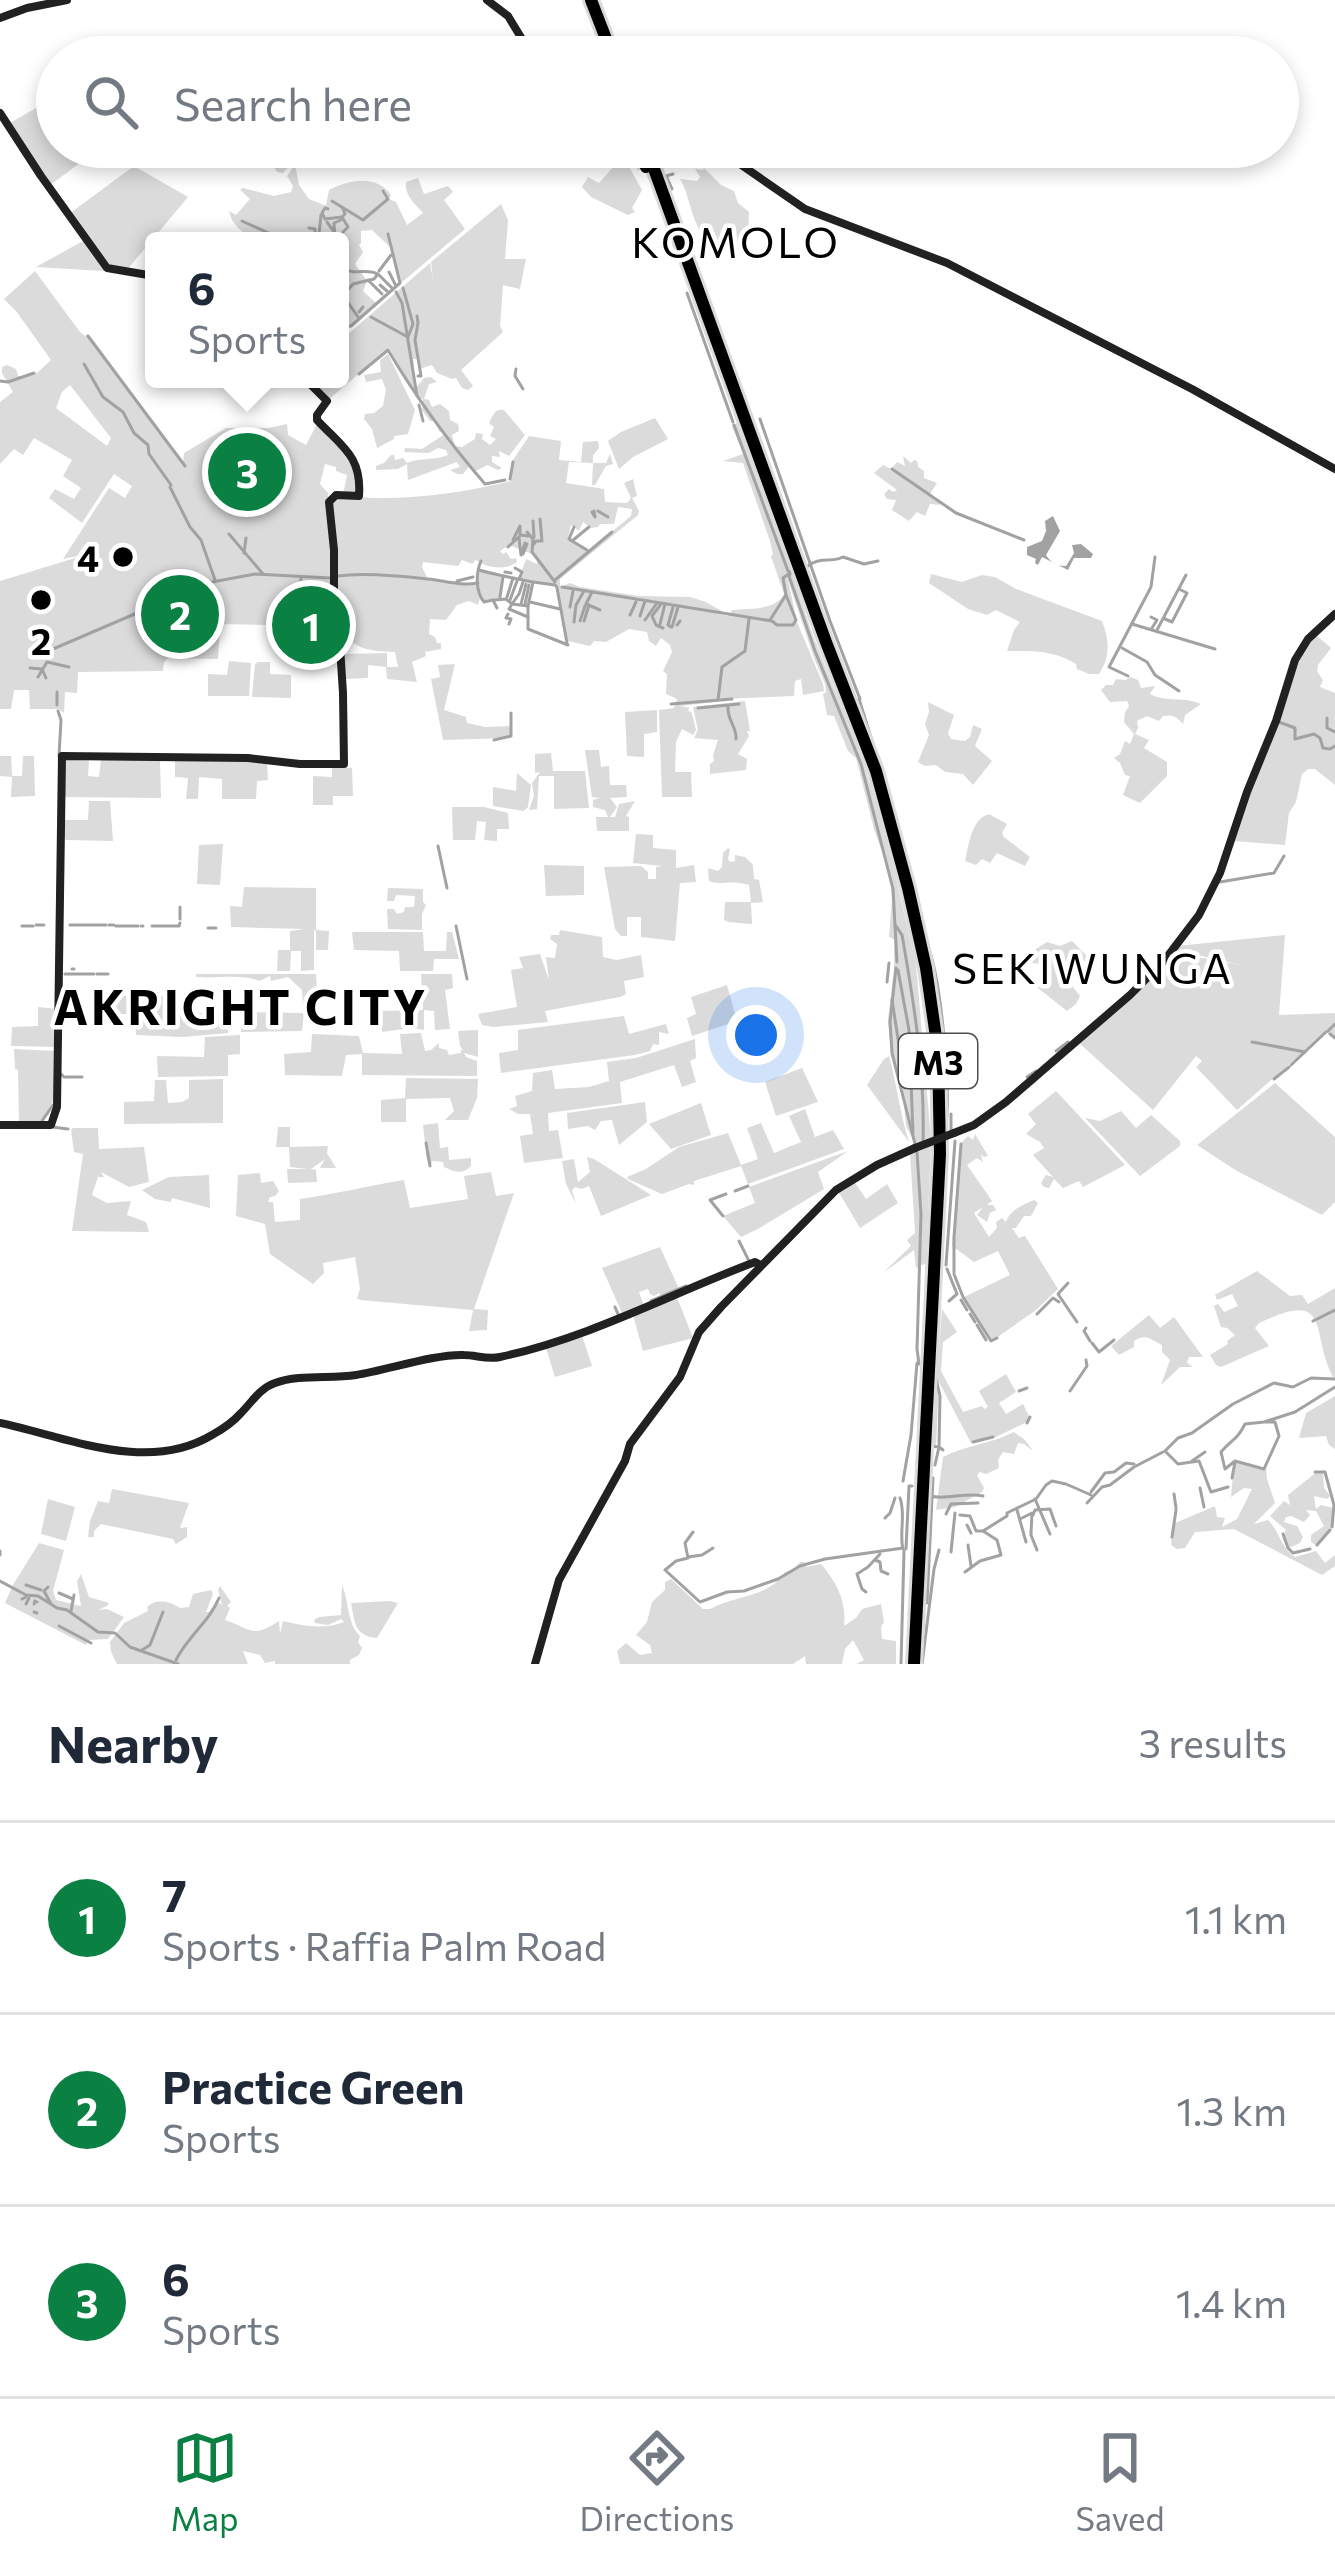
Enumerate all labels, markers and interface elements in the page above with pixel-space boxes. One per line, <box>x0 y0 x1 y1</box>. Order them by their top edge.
search box <box>36 36 1299 168</box>
icon: search <box>78 69 144 135</box>
text: Search here <box>174 75 412 130</box>
district label: KOMOLO <box>631 215 841 267</box>
popup <box>145 232 349 388</box>
text: 6 <box>188 259 215 314</box>
text: Sports <box>188 314 306 362</box>
pin: 3 <box>208 427 286 517</box>
place label: 4 <box>77 535 99 579</box>
marker: 4 <box>110 544 136 570</box>
pin: 2 <box>141 569 219 659</box>
pin: 1 <box>272 580 350 670</box>
marker: 2 <box>28 587 54 613</box>
place label: 2 <box>31 618 51 662</box>
district label: SEKIWUNGA <box>952 941 1234 993</box>
district label: AKRIGHT CITY <box>53 976 429 1035</box>
your location <box>726 1005 786 1065</box>
road number: M3 <box>899 1034 977 1088</box>
text: Nearby <box>48 1711 218 1774</box>
text: 3 results <box>1139 1718 1287 1766</box>
text: 7 <box>162 1866 187 1921</box>
text: 1 <box>78 1894 96 1942</box>
text: 1.1 km <box>1185 1894 1287 1942</box>
text: Sports · Raffia Palm Road <box>162 1921 606 1969</box>
text: Practice Green <box>162 2058 465 2113</box>
text: 2 <box>76 2086 98 2134</box>
text: 1.3 km <box>1176 2086 1287 2134</box>
text: Sports <box>162 2113 281 2161</box>
text: 6 <box>162 2250 190 2305</box>
text: 3 <box>76 2278 98 2326</box>
text: 1.4 km <box>1176 2278 1287 2326</box>
text: Sports <box>162 2305 281 2353</box>
tab: Map <box>171 2425 239 2538</box>
tab: Directions <box>580 2425 734 2538</box>
tab: Saved <box>1075 2425 1164 2538</box>

